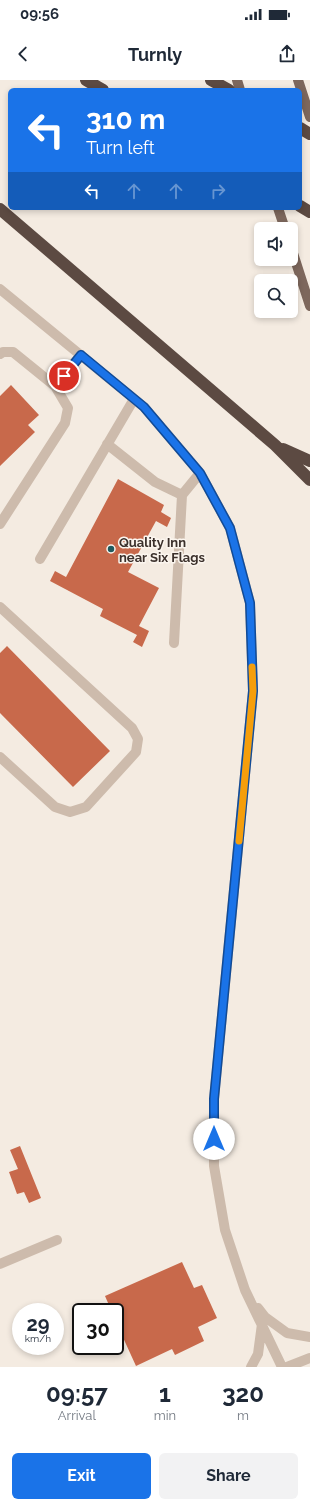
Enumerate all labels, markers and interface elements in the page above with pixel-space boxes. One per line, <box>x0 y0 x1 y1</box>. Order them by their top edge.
text: 09:56 <box>20 5 59 23</box>
icon: back <box>12 43 34 65</box>
icon: share <box>276 43 298 65</box>
text: Turnly <box>128 44 182 65</box>
text: 310 m <box>86 103 165 136</box>
icon: left <box>20 104 72 156</box>
text: Turn left <box>86 137 155 158</box>
icon: left <box>81 180 103 202</box>
icon: ahead <box>123 180 145 202</box>
icon: ahead <box>165 180 187 202</box>
icon: right <box>207 180 229 202</box>
map controls <box>254 222 298 318</box>
button: sound <box>254 222 298 266</box>
button: search <box>254 274 298 318</box>
pin <box>47 359 81 393</box>
icon: arrive <box>53 365 75 387</box>
place label: Quality Inn near Six Flags <box>119 535 206 565</box>
marker: Quality Inn near Six Flags <box>106 544 116 554</box>
position arrow <box>193 1118 235 1160</box>
speed limit sign: 30 <box>72 1303 124 1355</box>
text: 29 <box>26 1312 50 1336</box>
text: km/h <box>25 1333 51 1344</box>
text: 09:57 <box>46 1379 108 1408</box>
text: 1 <box>159 1379 171 1408</box>
text: 320 <box>222 1379 264 1408</box>
text: Arrival <box>58 1408 96 1423</box>
text: min <box>154 1408 176 1423</box>
text: m <box>237 1408 249 1423</box>
button: Exit <box>12 1453 151 1499</box>
button: Share <box>159 1453 298 1499</box>

